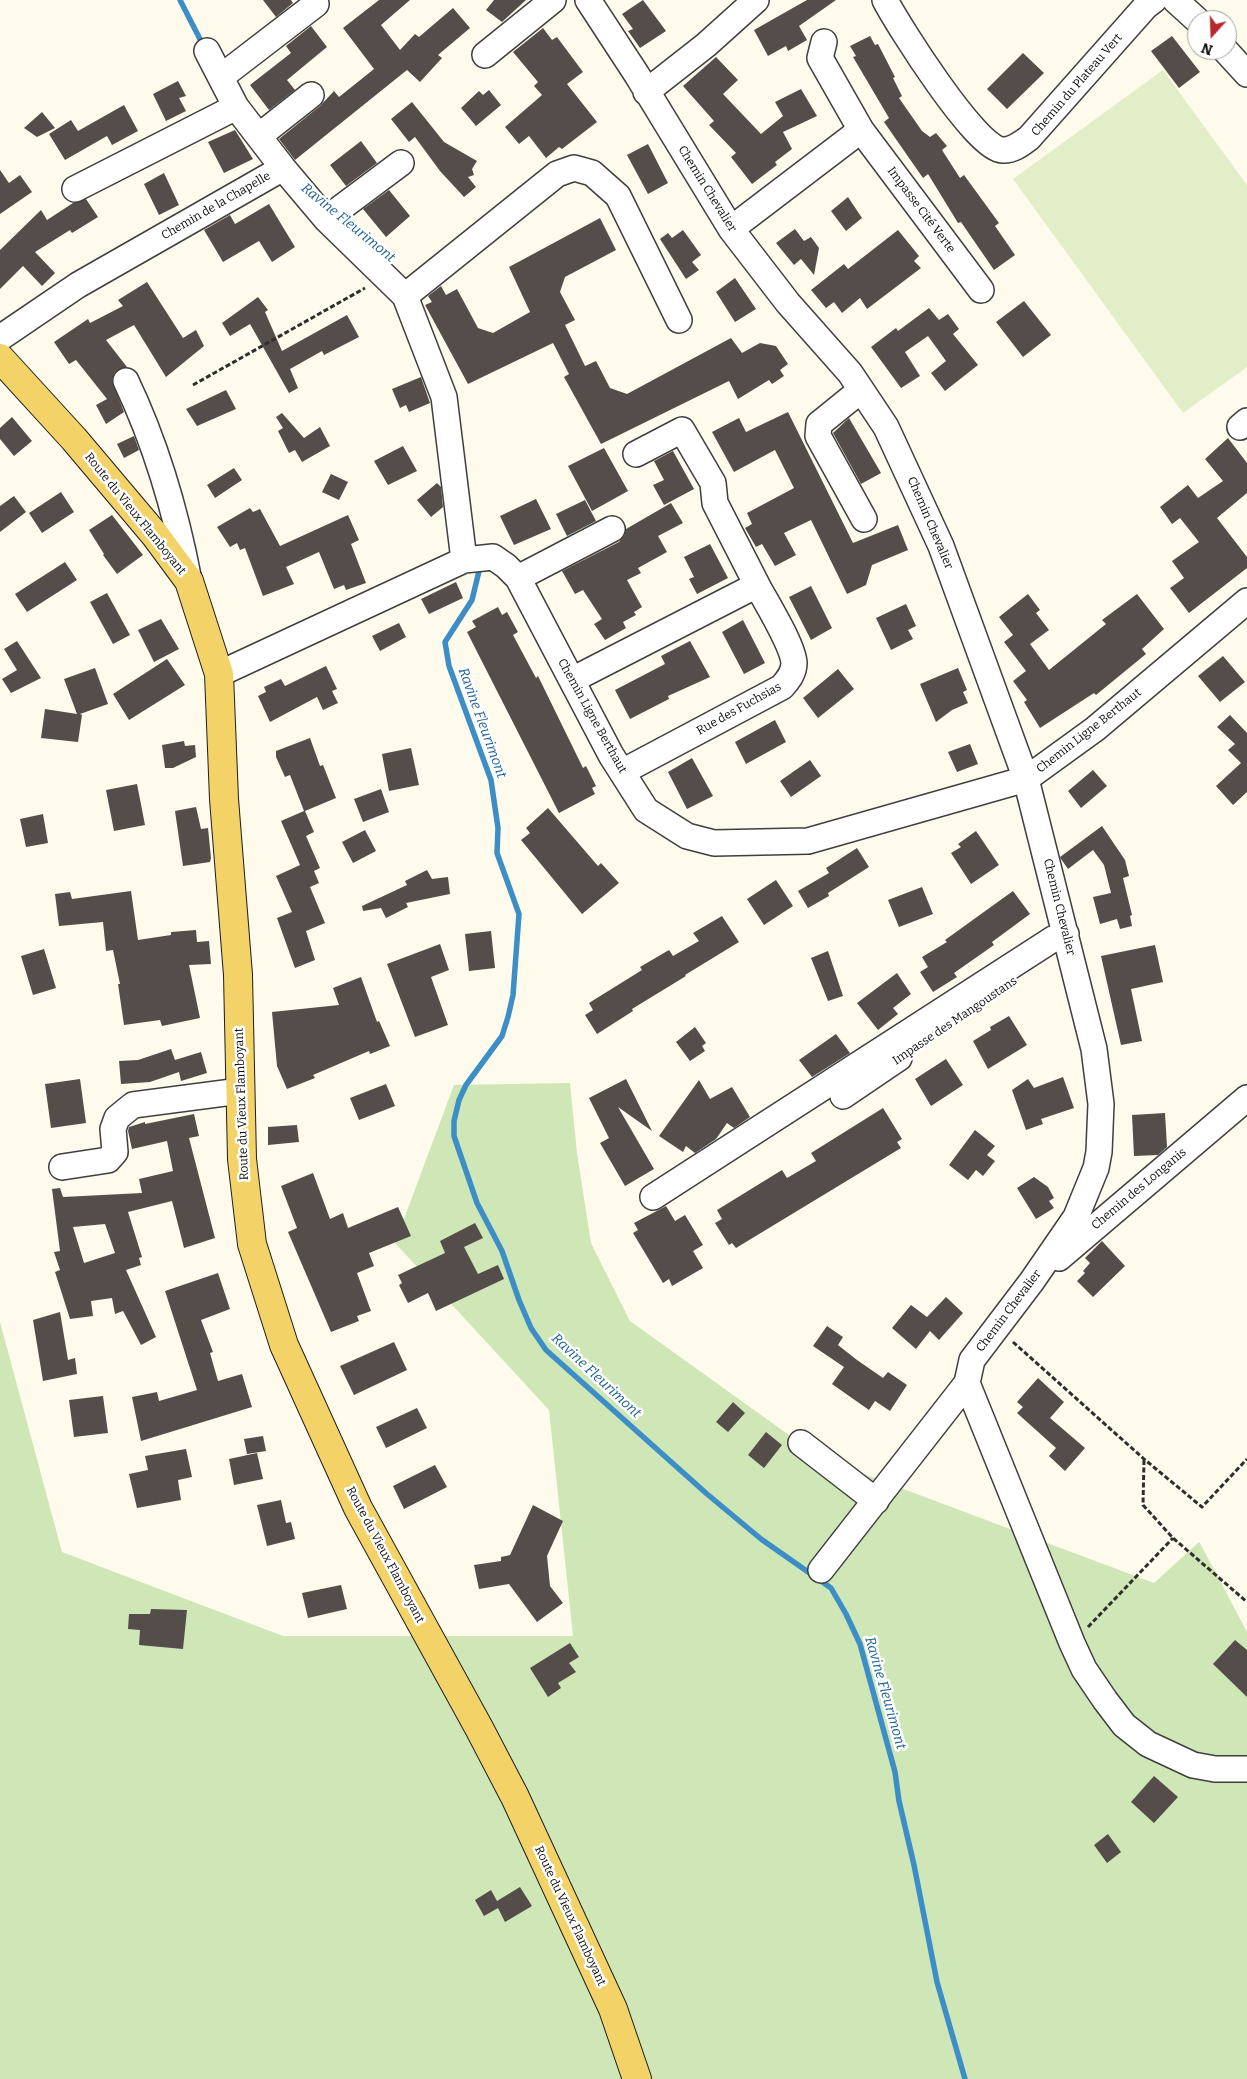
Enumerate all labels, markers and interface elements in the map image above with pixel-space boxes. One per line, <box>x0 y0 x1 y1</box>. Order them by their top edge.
north arrow <box>1187 10 1237 60</box>
street label: Chemin du Plateau Vert <box>1029 31 1125 139</box>
text: N <box>1199 39 1215 58</box>
street label: Chemin Chevalier <box>675 143 739 235</box>
street label: Impasse Cité Verte <box>884 164 958 256</box>
street label: Chemin de la Chapelle <box>159 169 273 243</box>
water label: Ravine Fleurimont <box>298 180 398 266</box>
street label: Route du Vieux Flamboyant <box>81 450 189 578</box>
street label: Chemin Chevalier <box>904 475 956 571</box>
street label: Chemin Ligne Berthaut <box>554 656 630 776</box>
water label: Ravine Fleurimont <box>454 666 510 780</box>
street label: Rue des Fuchsias <box>694 680 784 738</box>
street label: Chemin Ligne Berthaut <box>1034 686 1144 776</box>
street label: Chemin Chevalier <box>1040 857 1078 957</box>
street label: Impasse des Mangoustans <box>890 974 1020 1068</box>
street label: Route du Vieux Flamboyant <box>232 1028 252 1180</box>
street label: Chemin des Longanis <box>1089 1145 1189 1233</box>
street label: Chemin Chevalier <box>973 1267 1045 1355</box>
water label: Ravine Fleurimont <box>548 1330 644 1422</box>
street label: Route du Vieux Flamboyant <box>343 1484 427 1626</box>
water label: Ravine Fleurimont <box>861 1635 909 1751</box>
street label: Route du Vieux Flamboyant <box>531 1844 609 1988</box>

